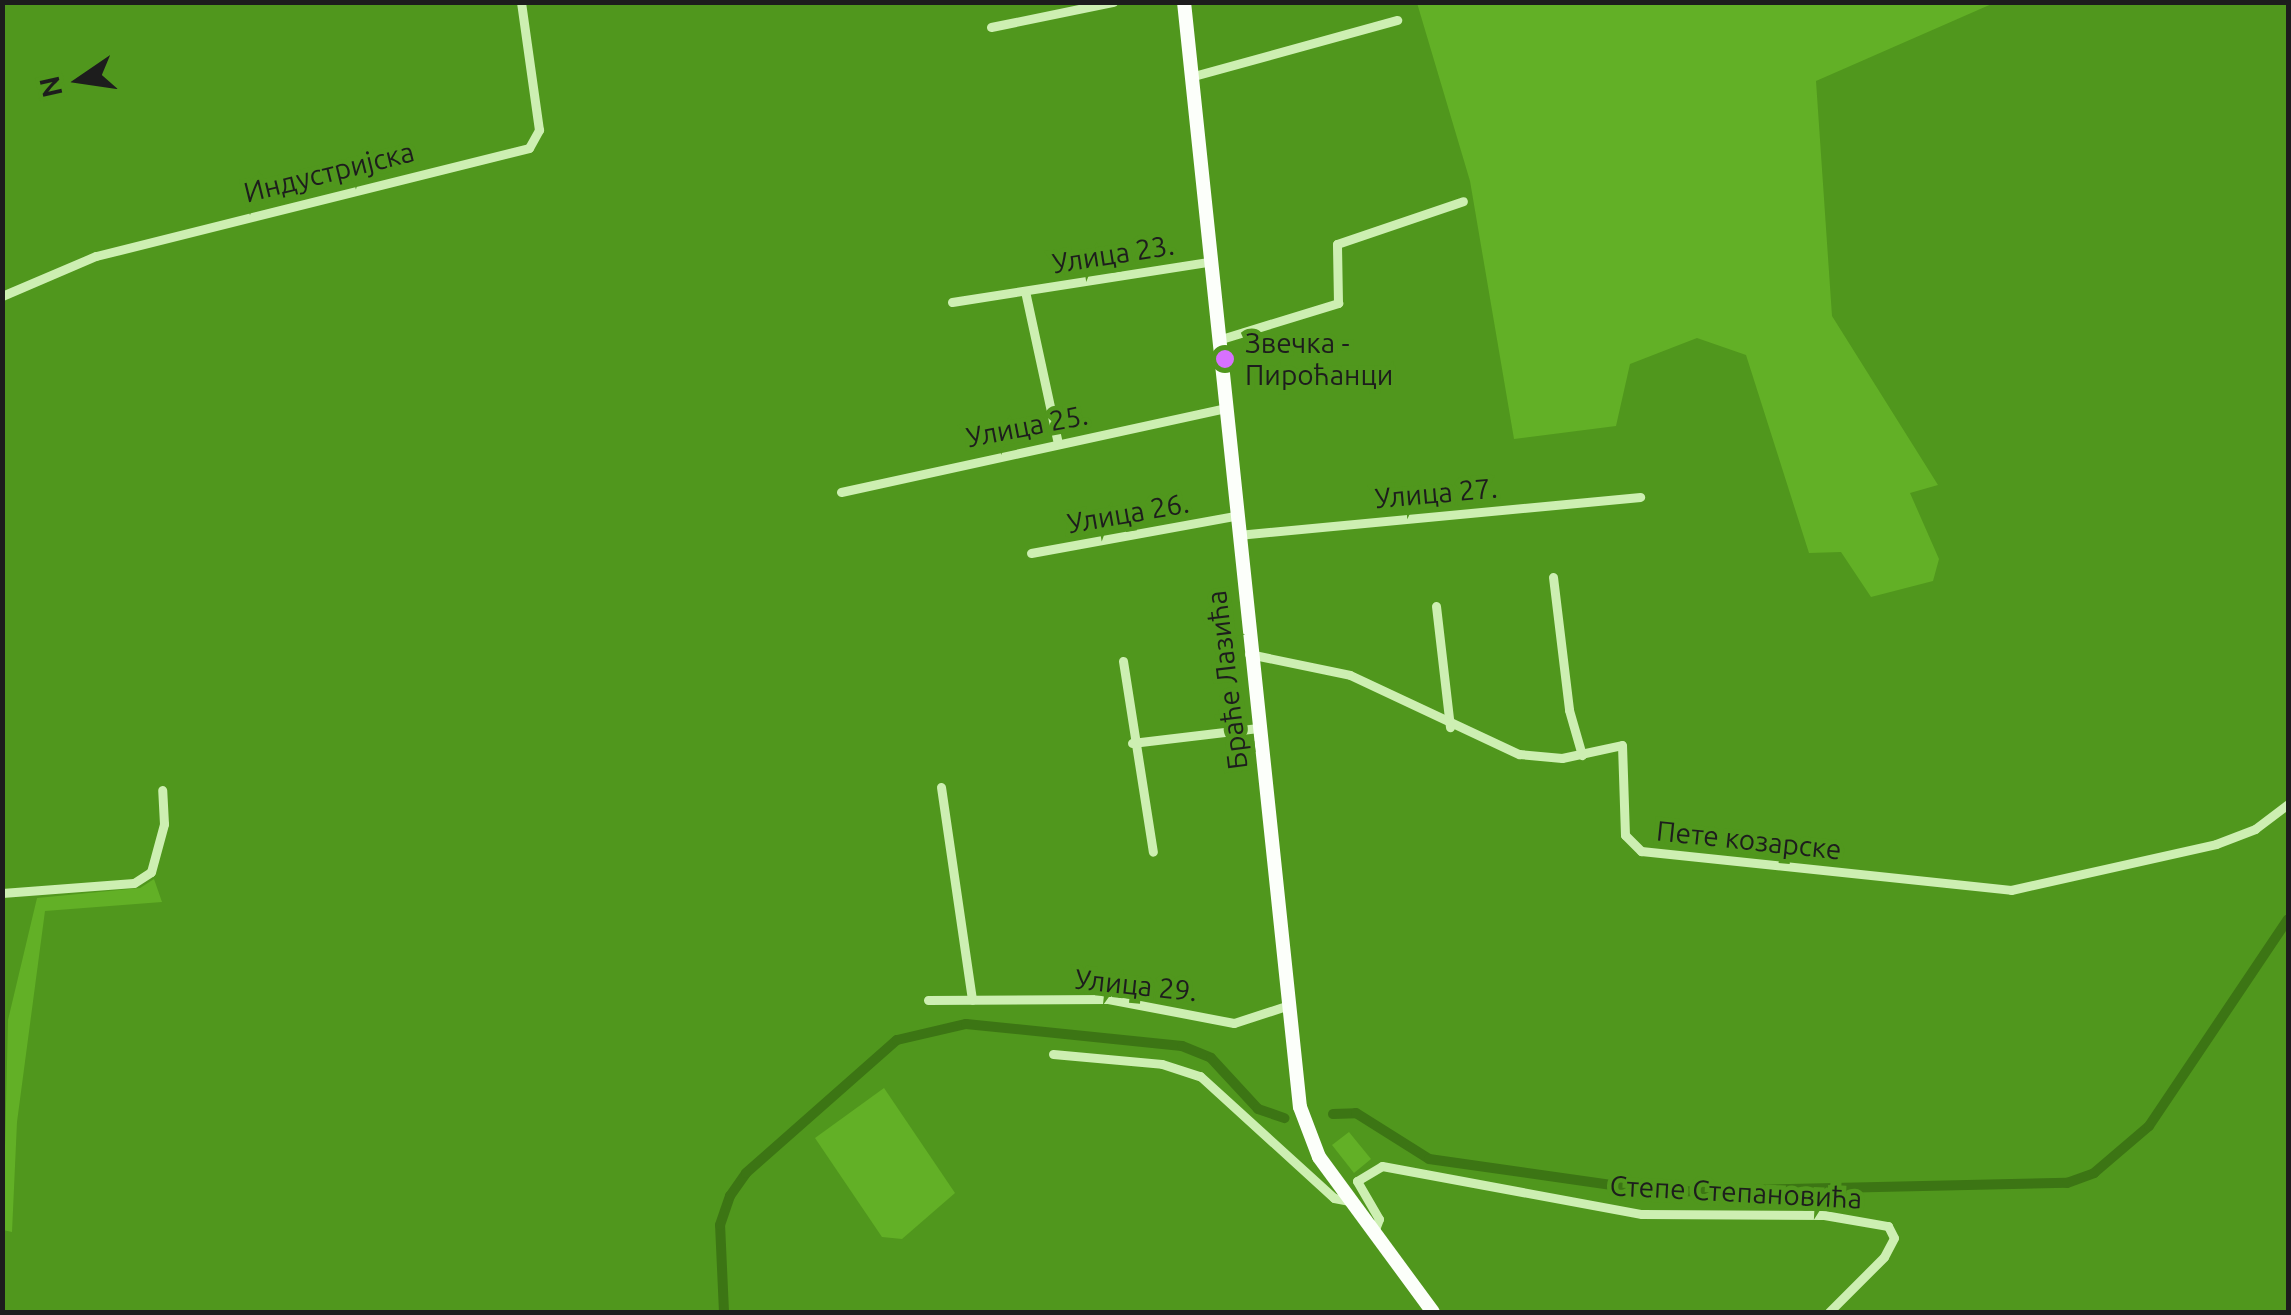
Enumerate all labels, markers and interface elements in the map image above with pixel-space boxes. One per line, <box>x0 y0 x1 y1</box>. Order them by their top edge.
north arrow <box>30 30 130 130</box>
text: N <box>33 73 68 101</box>
street label: Индустријска <box>240 135 418 209</box>
street label: Улица 23. <box>1050 228 1176 280</box>
place label: Звечка - Пироћанци <box>1245 326 1393 392</box>
marker: Звечка - Пироћанци <box>1214 348 1236 370</box>
street label: Улица 25. <box>964 398 1090 454</box>
street label: Улица 27. <box>1373 471 1499 515</box>
street label: Улица 26. <box>1065 486 1191 540</box>
street label: Браће Лазића <box>1199 589 1255 771</box>
street label: Пете козарске <box>1655 814 1843 866</box>
street label: Улица 29. <box>1073 962 1199 1008</box>
street label: Степе Степановића <box>1609 1169 1863 1215</box>

